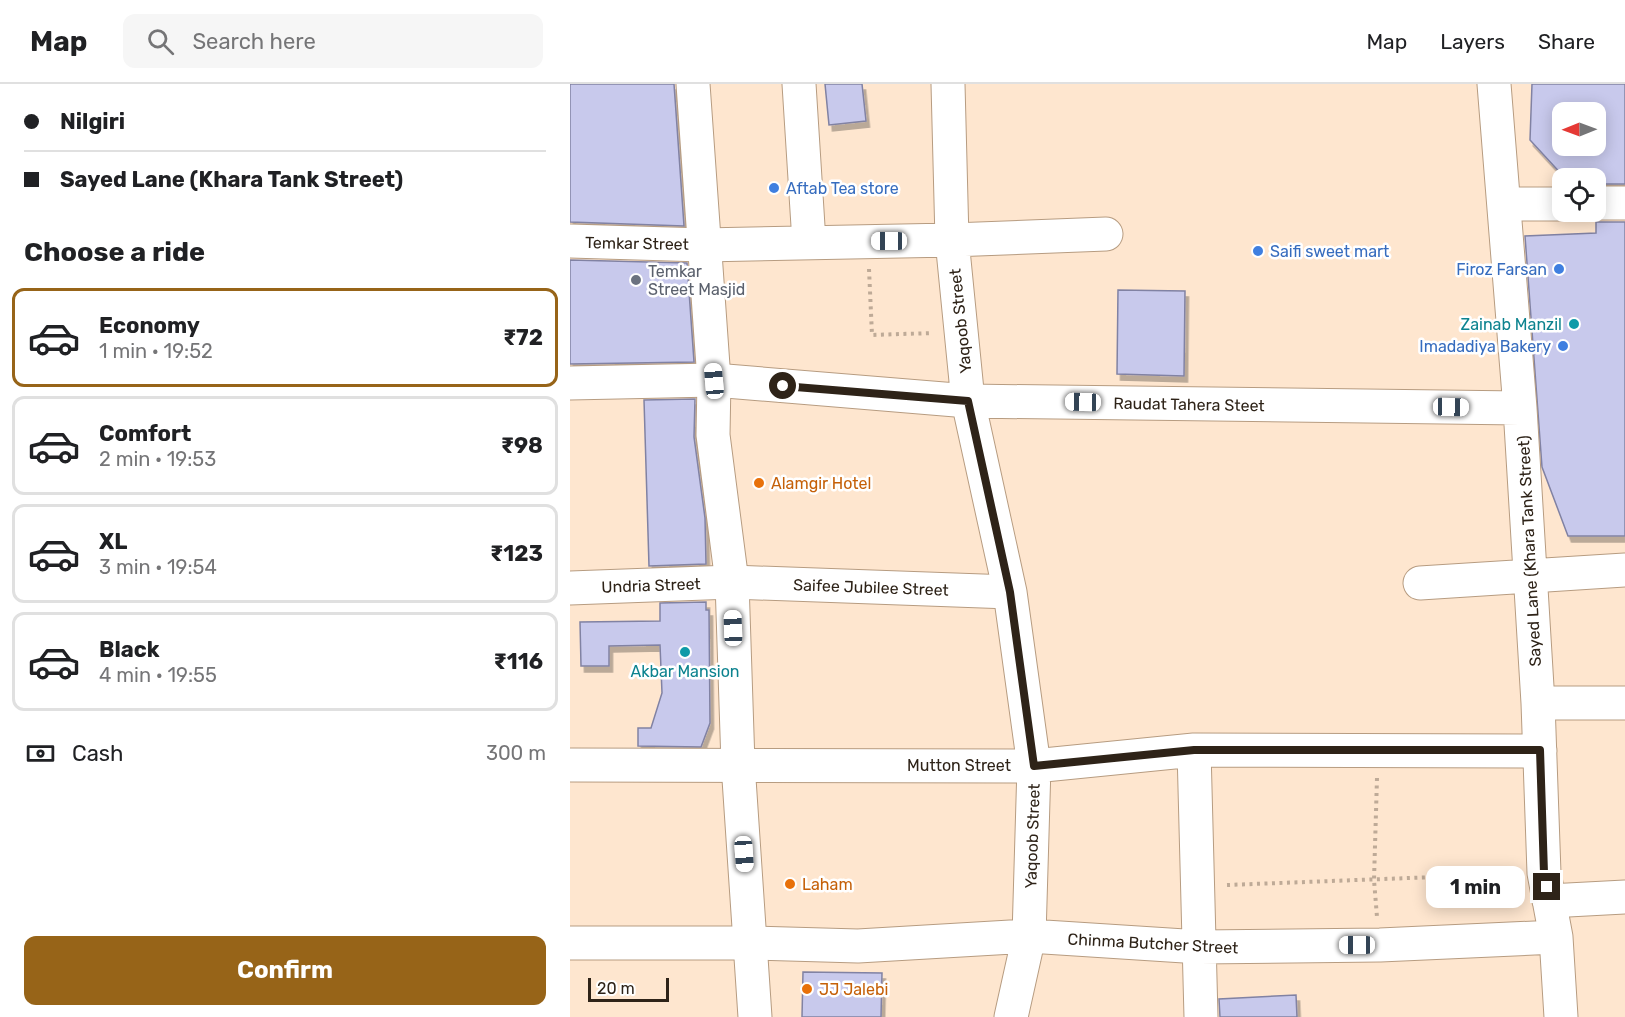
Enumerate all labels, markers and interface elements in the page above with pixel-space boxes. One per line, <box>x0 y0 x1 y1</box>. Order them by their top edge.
search box <box>123 14 543 68</box>
text: Map <box>30 25 87 58</box>
icon: search <box>144 25 177 58</box>
text: Search here <box>192 28 316 55</box>
text: Map <box>1366 29 1407 54</box>
text: Layers <box>1440 29 1505 54</box>
text: Share <box>1538 29 1595 54</box>
north arrow <box>1552 102 1606 156</box>
map controls <box>1552 102 1606 222</box>
text: Nilgiri <box>60 108 125 135</box>
text: Sayed Lane (Khara Tank Street) <box>60 166 403 193</box>
button: locate <box>1552 168 1606 222</box>
place label: Aftab Tea store <box>786 179 899 198</box>
marker: Aftab Tea store <box>767 181 781 195</box>
car <box>871 232 907 250</box>
street label: Temkar Street <box>585 233 689 254</box>
text: Choose a ride <box>24 236 205 268</box>
place label: Saifi sweet mart <box>1270 242 1389 261</box>
marker: Saifi sweet mart <box>1251 244 1265 258</box>
place label: Firoz Farsan <box>1456 260 1547 279</box>
place label: Temkar Street Masjid <box>648 262 745 299</box>
marker: Firoz Farsan <box>1552 262 1566 276</box>
street label: Yaqoob Street <box>946 268 975 374</box>
marker: Temkar Street Masjid <box>629 273 643 287</box>
icon: car <box>27 311 81 365</box>
text: Economy <box>99 312 200 339</box>
place label: Zainab Manzil <box>1461 315 1562 334</box>
marker: Zainab Manzil <box>1567 317 1581 331</box>
text: ₹72 <box>503 324 543 351</box>
place label: Imadadiya Bakery <box>1419 337 1551 356</box>
text: 1 min · 19:52 <box>99 339 213 363</box>
marker: Imadadiya Bakery <box>1556 339 1570 353</box>
car <box>703 362 725 400</box>
route start <box>769 372 796 399</box>
car <box>1065 393 1101 411</box>
street label: Raudat Tahera Steet <box>1113 394 1265 415</box>
car <box>1433 398 1469 416</box>
icon: car <box>27 419 81 473</box>
text: Comfort <box>99 420 191 447</box>
text: ₹98 <box>501 432 543 459</box>
street label: Sayed Lane (Khara Tank Street) <box>1514 435 1545 667</box>
text: 2 min · 19:53 <box>99 447 216 471</box>
place label: Alamgir Hotel <box>771 474 871 493</box>
marker: Alamgir Hotel <box>752 476 766 490</box>
icon: car <box>27 527 81 581</box>
text: XL <box>99 528 127 555</box>
text: ₹123 <box>490 540 543 567</box>
text: 3 min · 19:54 <box>99 555 217 579</box>
street label: Undria Street <box>601 574 701 597</box>
street label: Saifee Jubilee Street <box>793 575 949 600</box>
car <box>723 610 743 646</box>
icon: car <box>27 635 81 689</box>
text: Black <box>99 636 160 663</box>
marker: Akbar Mansion <box>678 645 692 659</box>
text: ₹116 <box>494 648 543 675</box>
place label: Akbar Mansion <box>630 662 740 681</box>
text: 4 min · 19:55 <box>99 663 217 687</box>
icon: cash <box>24 737 57 770</box>
text: Cash <box>72 740 123 767</box>
text: 300 m <box>486 741 546 765</box>
street label: Mutton Street <box>907 756 1011 775</box>
street label: Yaqoob Street <box>1021 783 1044 889</box>
car <box>734 835 754 873</box>
callout: 1 min <box>1427 866 1526 908</box>
route end <box>1533 873 1560 900</box>
place label: Laham <box>802 875 853 894</box>
text: 1 min <box>1450 875 1501 899</box>
marker: Laham <box>783 877 797 891</box>
street label: Chinma Butcher Street <box>1067 930 1239 957</box>
button: Confirm <box>24 936 546 1005</box>
car <box>1339 936 1375 954</box>
scale bar <box>588 975 669 1002</box>
text: 20 m <box>597 979 635 998</box>
place label: JJ Jalebi <box>819 980 888 999</box>
marker: JJ Jalebi <box>800 982 814 996</box>

